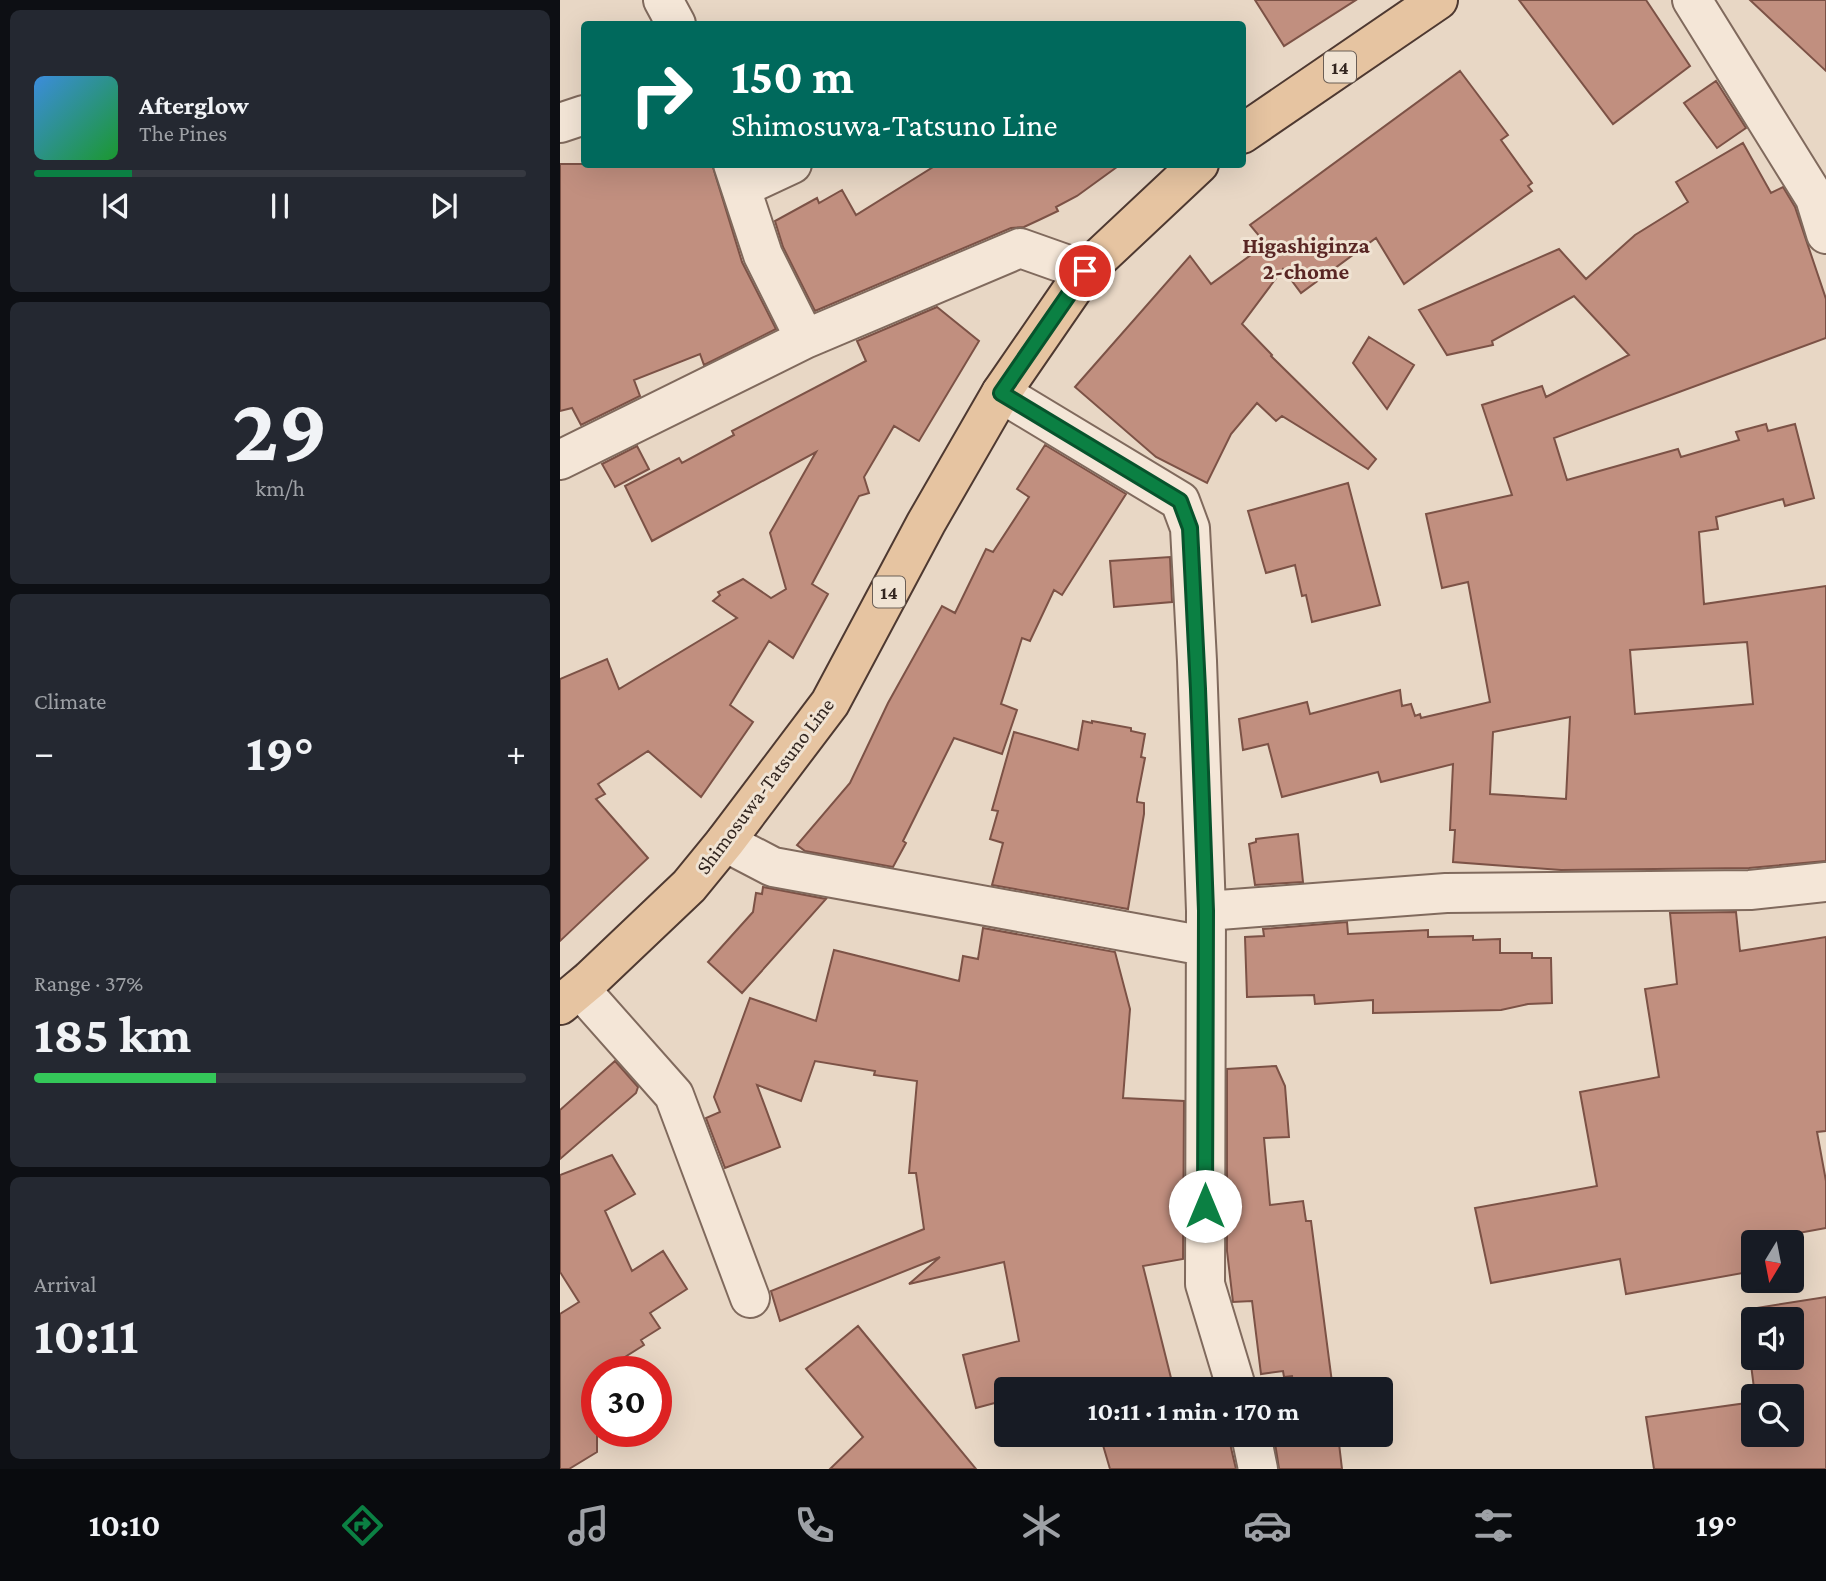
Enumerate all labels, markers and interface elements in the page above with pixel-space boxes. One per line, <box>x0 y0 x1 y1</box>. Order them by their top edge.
icon: right <box>616 49 707 140</box>
text: 150 m <box>731 49 854 104</box>
road number: 14 <box>1324 52 1356 82</box>
text: Afterglow <box>139 91 249 120</box>
text: Shimosuwa-Tatsuno Line <box>731 107 1057 143</box>
text: The Pines <box>139 120 227 146</box>
icon: previous <box>97 187 135 225</box>
icon: pause <box>261 187 299 225</box>
icon: next <box>425 187 463 225</box>
district label: Higashiginza 2-chome <box>1242 232 1371 284</box>
pin <box>1055 241 1115 301</box>
icon: arrive <box>1066 252 1104 290</box>
text: 29 <box>232 378 328 480</box>
text: km/h <box>255 475 305 501</box>
road number: 14 <box>873 576 905 608</box>
text: Climate <box>34 688 106 714</box>
street label: Shimosuwa-Tatsuno Line <box>691 693 839 879</box>
text: 19° <box>246 723 314 781</box>
text: − <box>34 731 54 773</box>
text: + <box>506 731 526 773</box>
text: Range · 37% <box>34 970 143 996</box>
text: 185 km <box>34 1005 191 1063</box>
position arrow <box>1168 1169 1242 1243</box>
north arrow <box>1741 1230 1804 1293</box>
map controls <box>1741 1230 1804 1447</box>
text: Arrival <box>34 1271 97 1297</box>
text: 10:11 <box>34 1306 138 1364</box>
button: sound <box>1741 1307 1804 1370</box>
speed limit sign: 30 <box>581 1356 672 1447</box>
button: search <box>1741 1384 1804 1447</box>
text: 10:11 · 1 min · 170 m <box>1088 1397 1299 1426</box>
icon: directions <box>338 1501 387 1550</box>
icon: music <box>564 1501 613 1550</box>
icon: phone <box>790 1501 839 1550</box>
icon: climate <box>1017 1501 1066 1550</box>
icon: car <box>1243 1501 1292 1550</box>
icon: filters <box>1469 1501 1518 1550</box>
text: 10:10 <box>89 1507 160 1543</box>
text: 19° <box>1695 1507 1737 1543</box>

